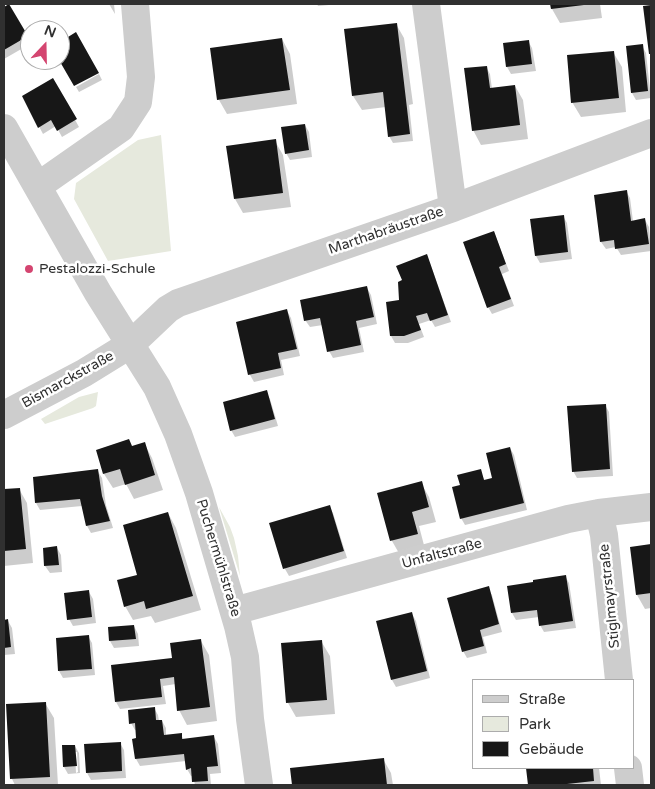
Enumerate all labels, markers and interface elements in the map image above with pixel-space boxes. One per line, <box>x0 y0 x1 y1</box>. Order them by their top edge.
north arrow <box>20 20 70 70</box>
text: N <box>42 22 58 41</box>
street label: Marthabräustraße <box>326 203 446 259</box>
place label: Pestalozzi-Schule <box>39 261 155 277</box>
marker: Pestalozzi-Schule <box>23 263 35 275</box>
street label: Bismarckstraße <box>19 348 117 412</box>
street label: Puchermühlstraße <box>192 497 244 619</box>
street label: Unfaltstraße <box>400 535 484 573</box>
street label: Stiglmayrstraße <box>596 543 624 649</box>
legend <box>472 679 635 769</box>
text: Straße <box>519 690 565 708</box>
text: Park <box>519 715 551 733</box>
text: Gebäude <box>519 740 584 758</box>

